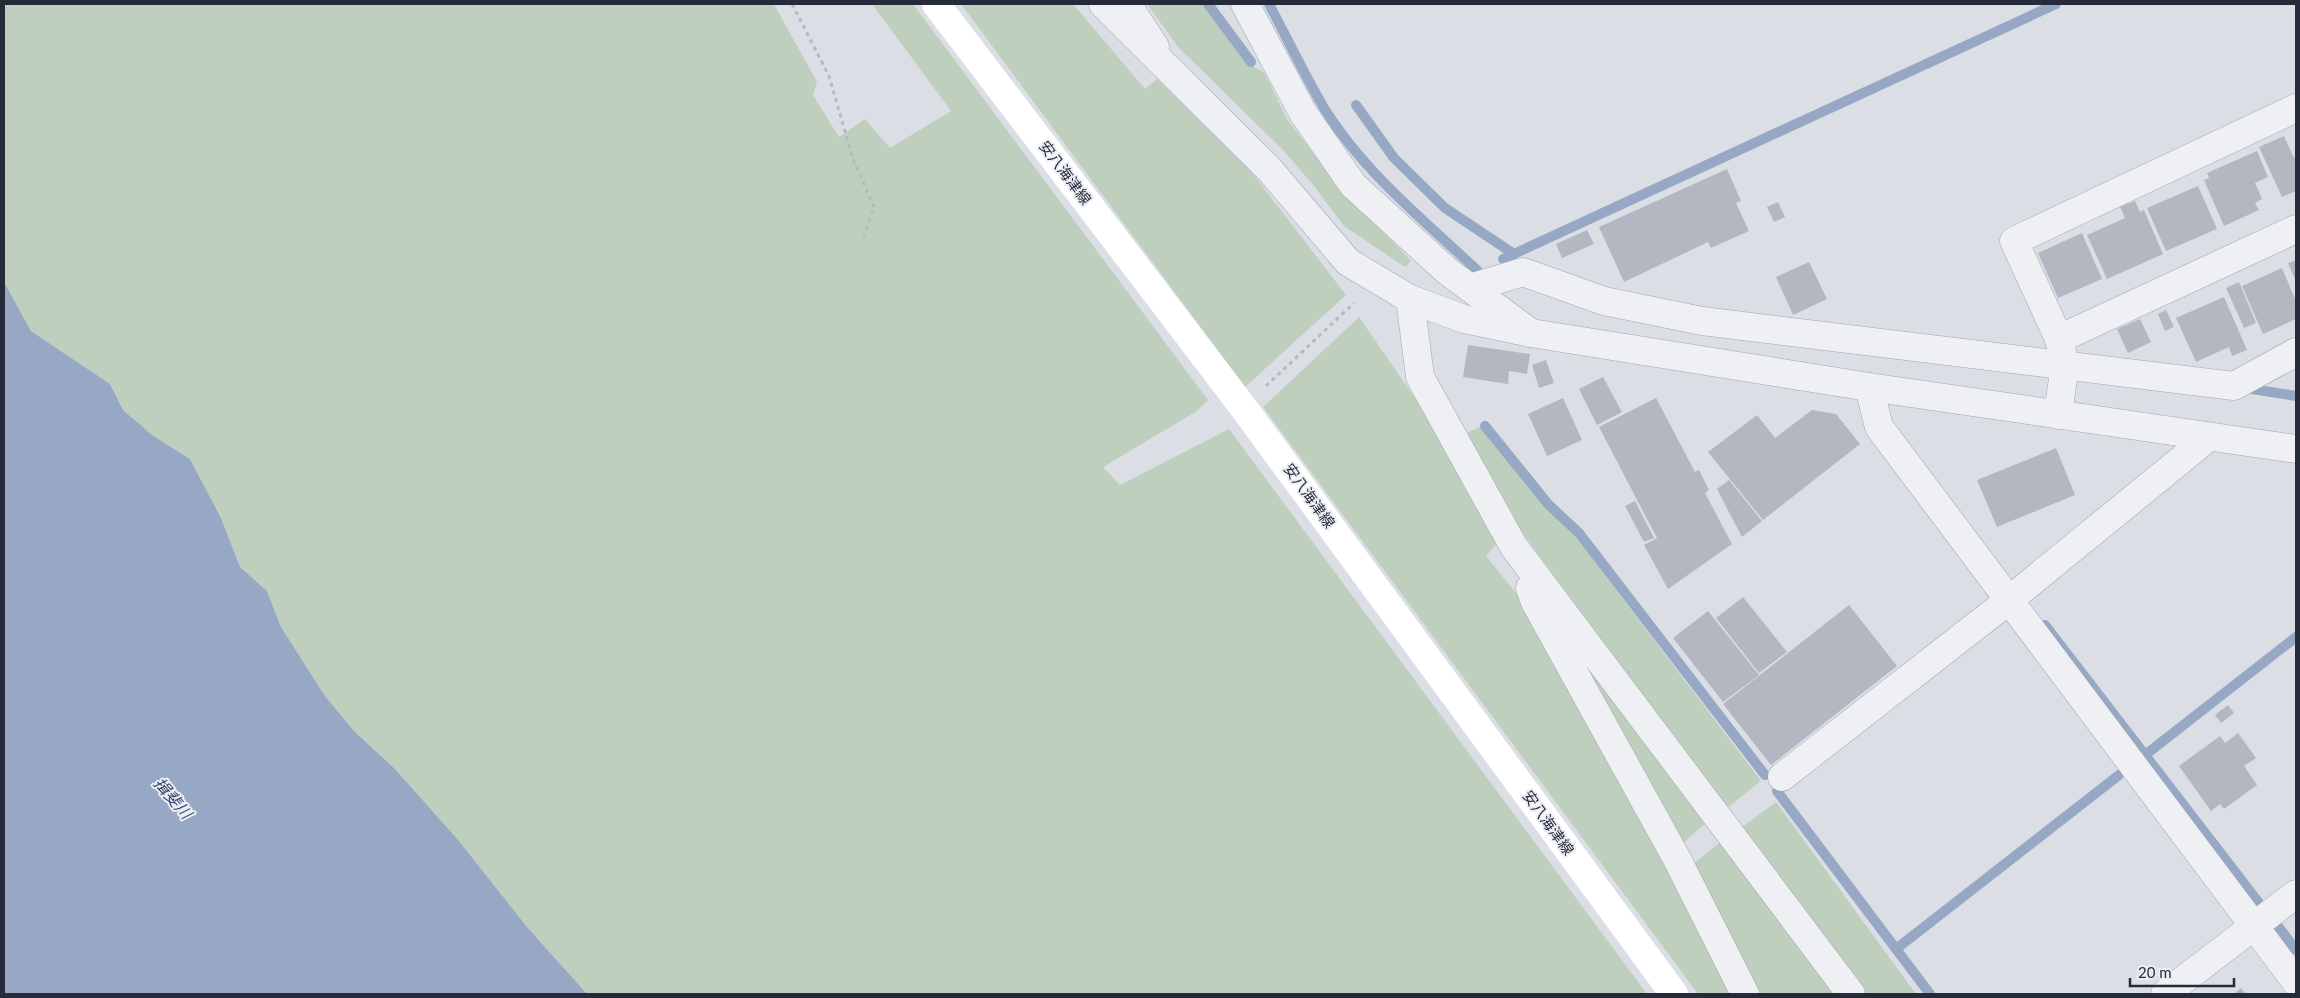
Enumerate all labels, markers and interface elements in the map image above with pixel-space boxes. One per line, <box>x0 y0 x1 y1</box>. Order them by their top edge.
street label: 安八海津線 <box>1036 137 1096 208</box>
street label: 安八海津線 <box>1280 460 1339 531</box>
water label: 揖斐川 <box>150 773 198 824</box>
street label: 安八海津線 <box>1519 787 1578 858</box>
scale bar <box>2130 956 2234 988</box>
text: 20 m <box>2138 963 2172 981</box>

